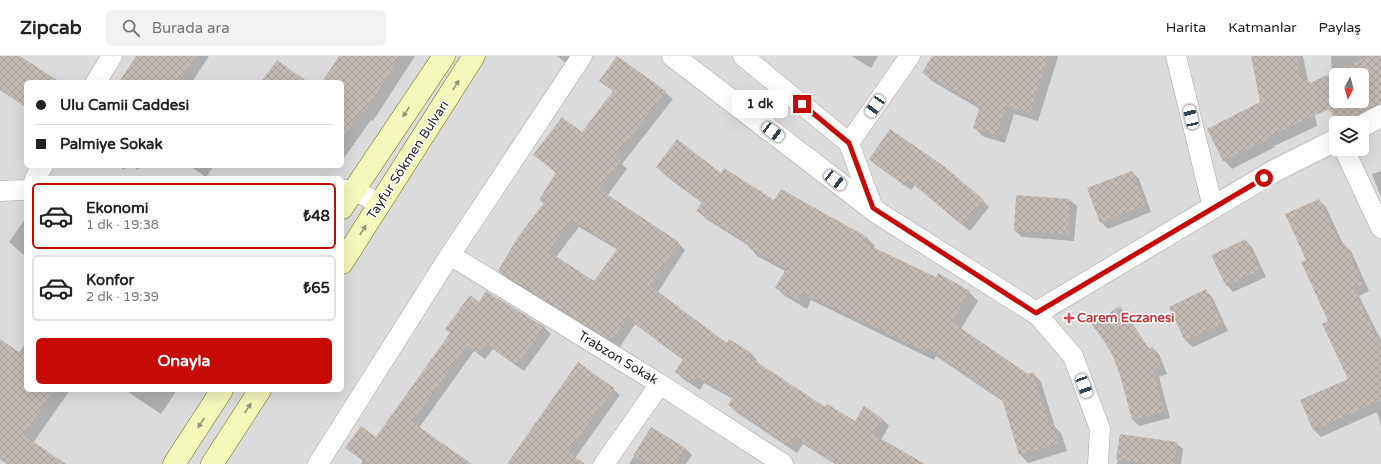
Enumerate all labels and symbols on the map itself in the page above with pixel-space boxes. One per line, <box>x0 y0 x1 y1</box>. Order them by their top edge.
north arrow <box>1329 68 1369 108</box>
one-way arrow <box>452 79 459 91</box>
callout: 1 dk <box>732 90 788 118</box>
car <box>863 93 887 119</box>
route end <box>793 95 811 113</box>
street label: Tayfur Sökmen Bulvarı <box>364 98 452 222</box>
car <box>1182 104 1200 130</box>
one-way arrow <box>402 107 410 117</box>
car <box>760 120 786 144</box>
car <box>822 168 848 192</box>
route start <box>1255 169 1273 187</box>
one-way arrow <box>359 225 367 235</box>
place label: Carem Eczanesi <box>1077 310 1174 326</box>
marker: Carem Eczanesi <box>1064 313 1074 323</box>
street label: Trabzon Sokak <box>575 328 661 388</box>
car <box>1074 373 1094 399</box>
one-way arrow <box>244 403 252 413</box>
one-way arrow <box>197 417 205 428</box>

